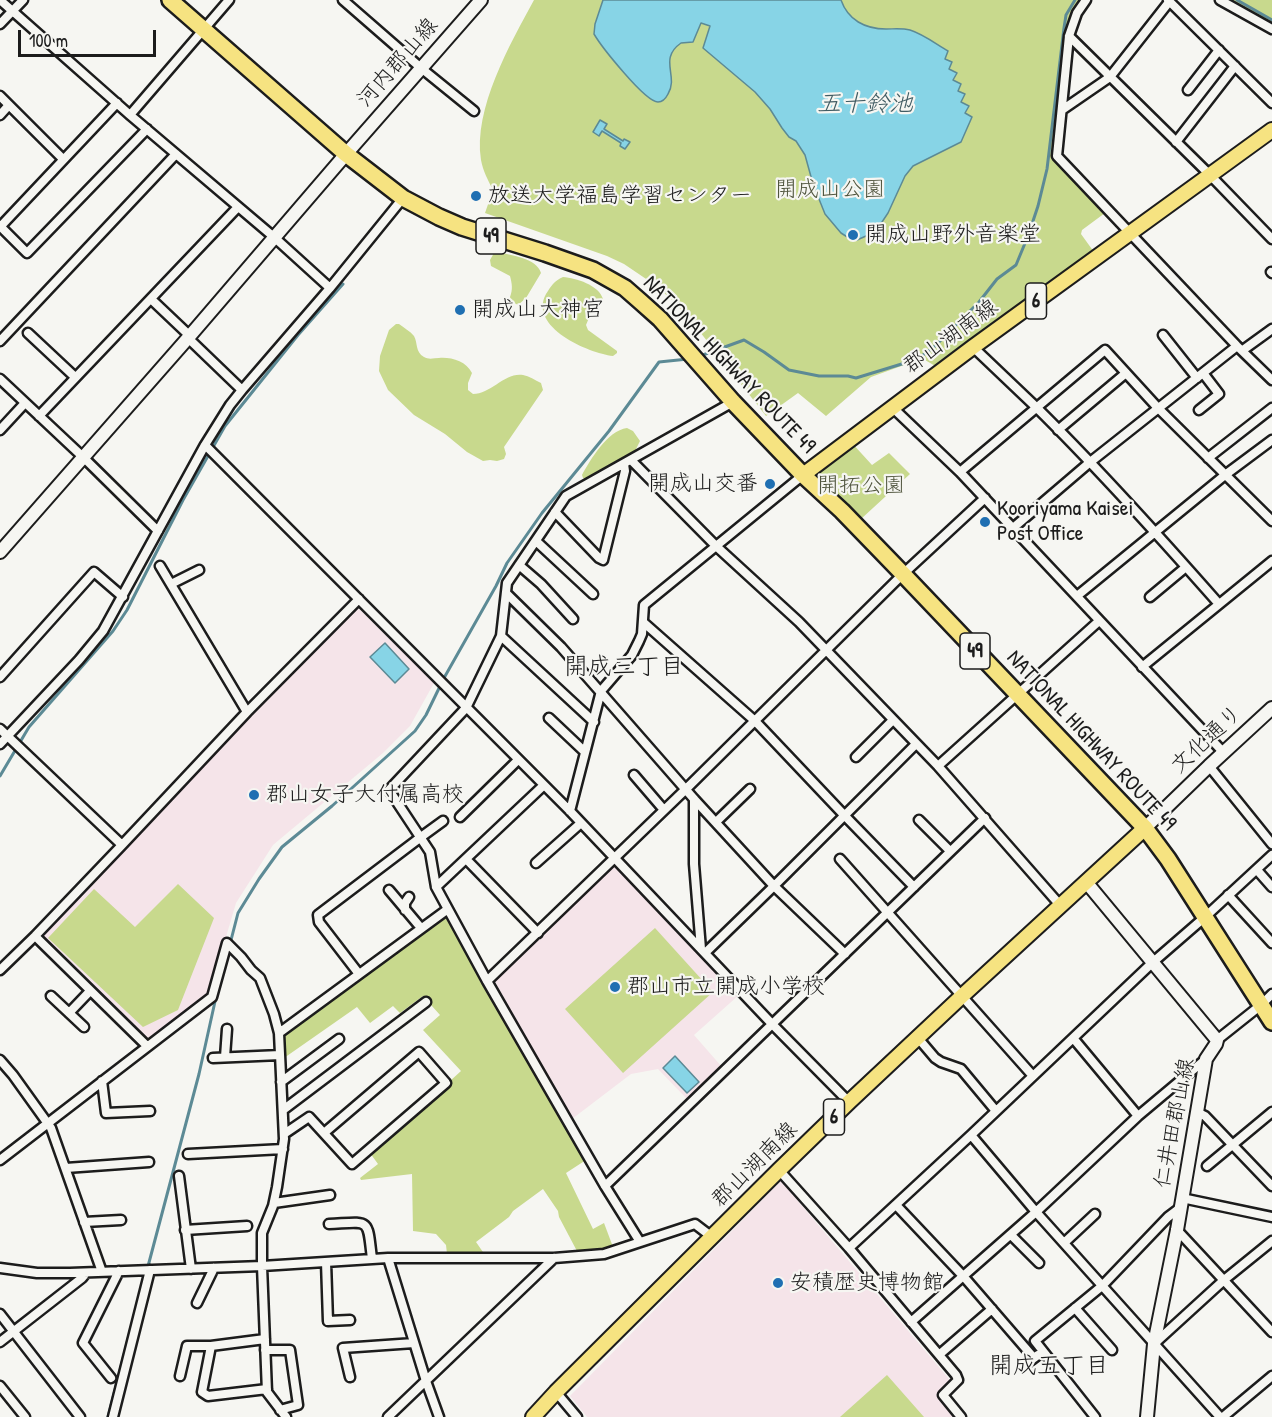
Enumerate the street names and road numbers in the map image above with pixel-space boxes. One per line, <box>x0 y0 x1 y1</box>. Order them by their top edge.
street label: 河内郡山線 <box>352 13 444 113</box>
road number: 49 <box>476 218 506 254</box>
street label: NATIONAL HIGHWAY ROUTE 49 <box>637 271 821 459</box>
road number: 6 <box>1026 283 1046 319</box>
street label: 郡山湖南線 <box>899 294 1003 380</box>
road number: 49 <box>960 633 990 669</box>
street label: NATIONAL HIGHWAY ROUTE 49 <box>1001 645 1181 837</box>
street label: 文化通り <box>1166 700 1248 780</box>
street label: 仁井田郡山線 <box>1149 1056 1201 1190</box>
road number: 6 <box>824 1099 844 1135</box>
street label: 郡山湖南線 <box>707 1117 803 1213</box>

